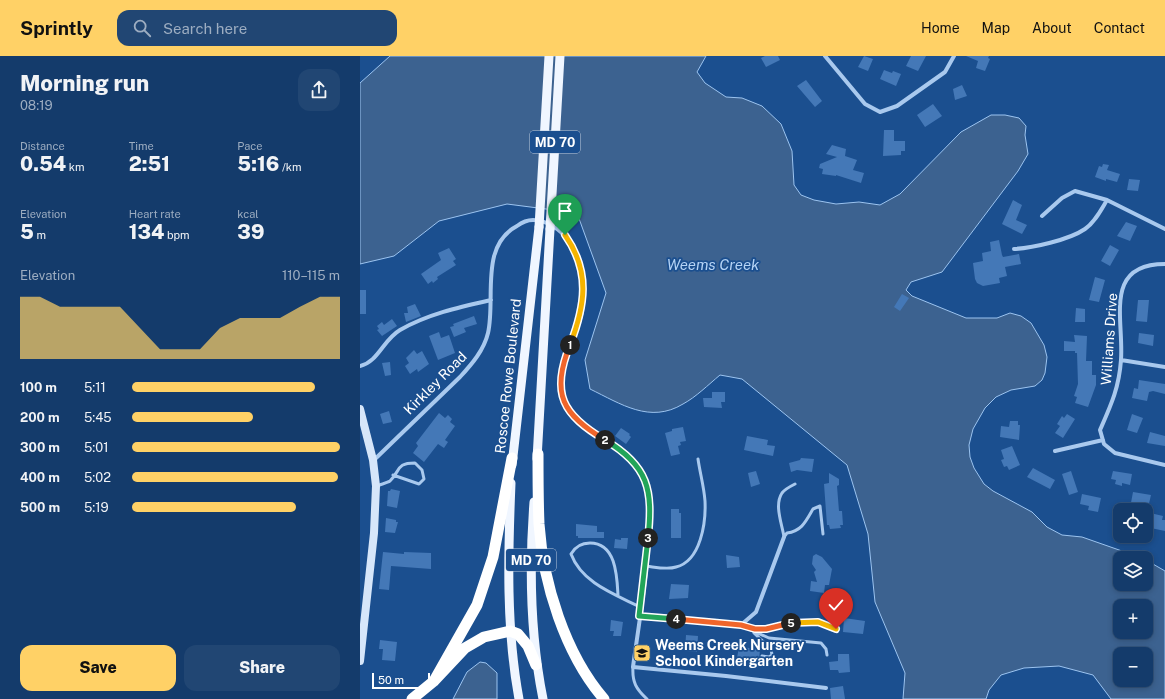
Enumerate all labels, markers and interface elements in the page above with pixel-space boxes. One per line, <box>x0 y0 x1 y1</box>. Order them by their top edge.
search box <box>117 10 397 46</box>
text: Sprintly <box>20 17 93 39</box>
icon: search <box>131 17 153 39</box>
text: Search here <box>163 20 247 37</box>
text: Home <box>921 20 960 36</box>
text: Map <box>982 20 1010 36</box>
text: About <box>1032 20 1072 36</box>
text: Contact <box>1094 20 1145 36</box>
button: share <box>298 69 340 111</box>
text: Morning run <box>20 70 149 96</box>
text: 08:19 <box>20 98 53 113</box>
road number: MD 70 <box>530 131 580 153</box>
text: Distance <box>20 140 65 152</box>
text: Time <box>129 140 154 152</box>
text: Pace <box>237 140 262 152</box>
text: 0.54 <box>20 152 66 176</box>
text: 2:51 <box>129 152 170 176</box>
text: 5:16 <box>237 152 279 176</box>
text: km <box>66 161 85 173</box>
text: /km <box>279 161 301 173</box>
pin <box>548 194 582 235</box>
icon: arrive <box>554 200 576 222</box>
text: Elevation <box>20 208 67 220</box>
text: Heart rate <box>129 208 181 220</box>
text: kcal <box>237 208 259 220</box>
text: 5 <box>20 220 34 244</box>
text: 134 <box>129 220 164 244</box>
text: 39 <box>237 220 264 244</box>
text: m <box>34 229 46 241</box>
text: bpm <box>164 229 190 241</box>
water label: Weems Creek <box>667 256 760 273</box>
text: Elevation <box>20 268 75 283</box>
text: 110–115 m <box>282 268 340 283</box>
street label: Williams Drive <box>1098 292 1120 386</box>
street label: Roscoe Rowe Boulevard <box>492 298 524 454</box>
pin: 1 <box>560 335 580 355</box>
text: 1 <box>568 339 572 351</box>
street label: Kirkley Road <box>400 348 470 418</box>
text: 100 m <box>20 380 57 395</box>
text: 5:11 <box>84 380 106 395</box>
text: 200 m <box>20 410 60 425</box>
text: 5:45 <box>84 410 112 425</box>
pin: 2 <box>595 430 615 450</box>
text: 2 <box>602 434 609 446</box>
text: 300 m <box>20 440 60 455</box>
text: 5:01 <box>84 440 109 455</box>
text: 400 m <box>20 470 60 485</box>
text: 5:02 <box>84 470 111 485</box>
text: 500 m <box>20 500 60 515</box>
text: 5:19 <box>84 500 109 515</box>
map controls <box>1113 503 1153 687</box>
button: locate <box>1113 503 1153 543</box>
pin: 3 <box>638 528 658 548</box>
text: 3 <box>644 532 652 544</box>
road number: MD 70 <box>506 549 556 571</box>
button: layers <box>1113 551 1153 591</box>
pin <box>819 588 853 629</box>
icon: check <box>825 594 847 616</box>
button: + <box>1113 599 1153 639</box>
pin: 4 <box>666 609 686 629</box>
text: 4 <box>672 613 680 625</box>
pin: 5 <box>781 613 801 633</box>
text: 5 <box>787 617 795 629</box>
place label: Weems Creek Nursery School Kindergarten <box>655 637 804 669</box>
school or university icon: Weems Creek Nursery School Kindergarten <box>632 643 652 663</box>
button: Save <box>20 645 176 691</box>
button: Share <box>184 645 340 691</box>
button: − <box>1113 647 1153 687</box>
scale bar <box>372 671 430 690</box>
text: 50 m <box>378 674 404 686</box>

